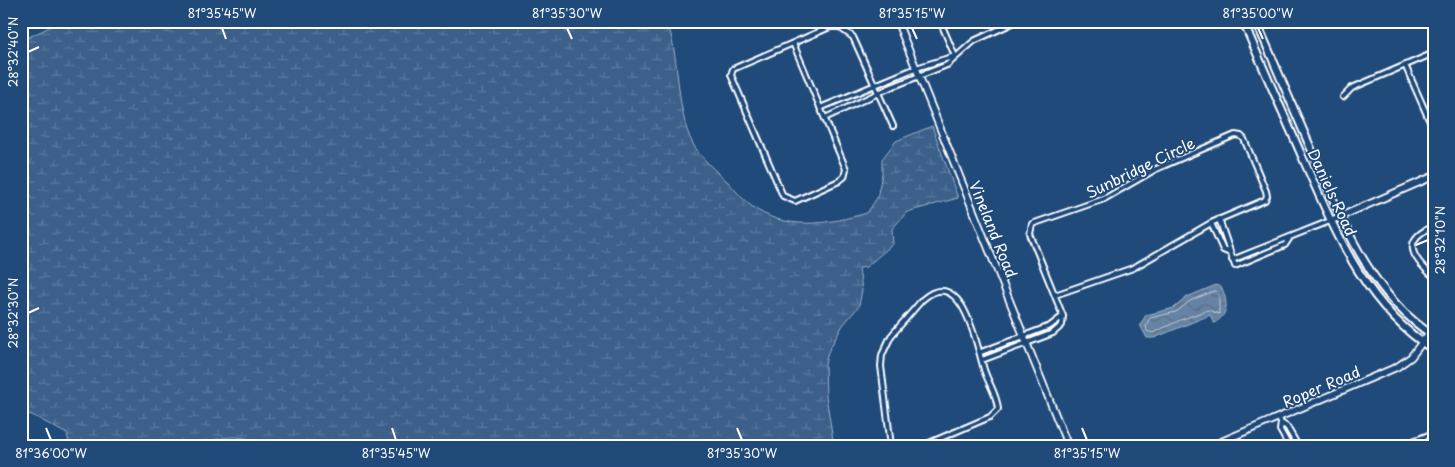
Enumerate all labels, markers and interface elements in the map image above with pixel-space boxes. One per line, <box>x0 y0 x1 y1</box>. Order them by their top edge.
text: 81°35'45"W <box>188 4 257 22</box>
text: 81°35'30"W <box>532 4 603 22</box>
text: 81°35'15"W <box>879 4 946 22</box>
text: 81°35'00"W <box>1223 4 1294 22</box>
text: 28°32'40"N <box>4 17 22 87</box>
street label: Sunbridge Circle <box>1082 131 1198 203</box>
street label: Daniels Road <box>1303 145 1363 239</box>
street label: Vineland Road <box>964 177 1024 281</box>
text: 28°32'10"N <box>1431 206 1449 274</box>
text: 28°32'30"N <box>4 278 22 348</box>
street label: Roper Road <box>1279 359 1363 413</box>
text: 81°36'00"W <box>15 444 87 462</box>
text: 81°35'45"W <box>362 444 431 462</box>
text: 81°35'30"W <box>707 444 778 462</box>
text: 81°35'15"W <box>1054 444 1121 462</box>

